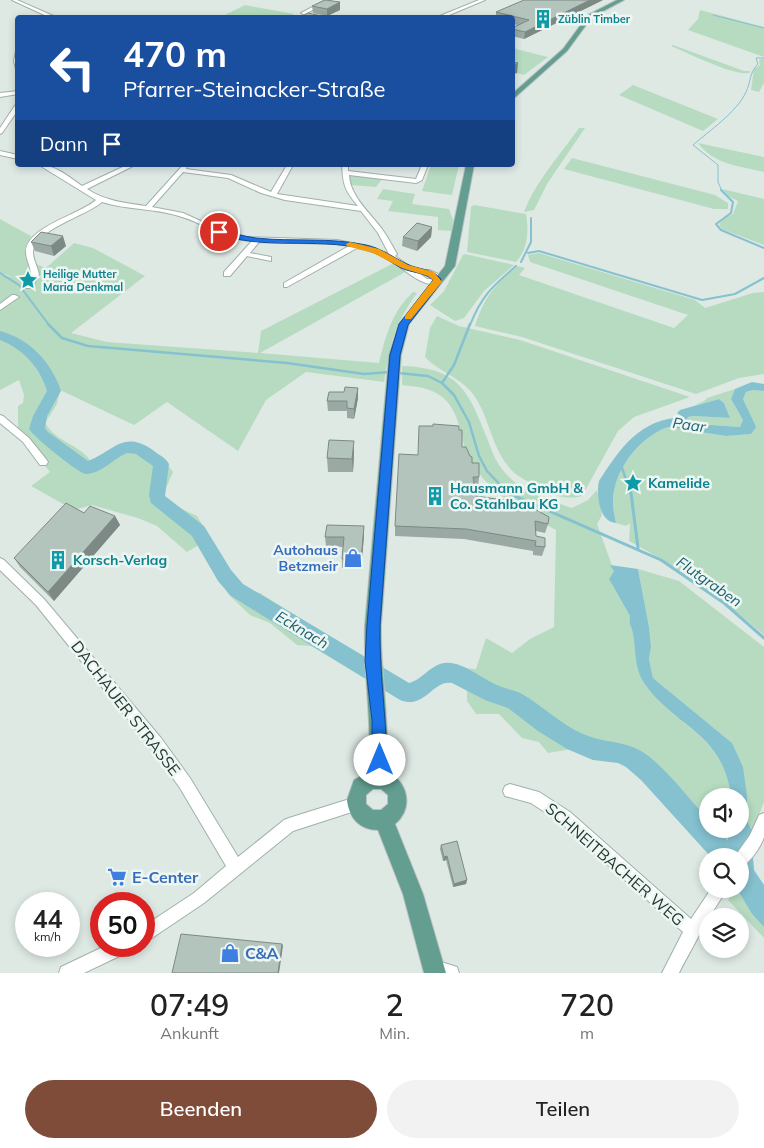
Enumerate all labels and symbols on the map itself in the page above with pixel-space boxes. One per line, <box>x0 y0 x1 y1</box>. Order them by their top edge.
building icon: Züblin Timber <box>532 8 554 30</box>
place label: Züblin Timber <box>558 12 631 26</box>
pin <box>198 211 240 253</box>
place label: Heilige Mutter Maria Denkmal <box>43 267 123 294</box>
place icon: Heilige Mutter Maria Denkmal <box>17 269 39 291</box>
water label: Paar <box>671 413 707 436</box>
place icon: Kamelide <box>622 472 644 494</box>
place label: Kamelide <box>648 474 710 492</box>
place label: Hausmann GmbH & Co. Stahlbau KG <box>450 479 583 513</box>
building icon: Hausmann GmbH & Co. Stahlbau KG <box>424 485 446 507</box>
place label: Autohaus Betzmeir <box>273 541 338 575</box>
shop icon: Autohaus Betzmeir <box>342 547 364 569</box>
building icon: Korsch-Verlag <box>47 549 69 571</box>
place label: Korsch-Verlag <box>73 551 167 569</box>
water label: Flutgraben <box>673 552 746 611</box>
water label: Ecknach <box>273 607 332 653</box>
street label: DACHAUER STRASSE <box>67 637 185 779</box>
position arrow <box>353 733 405 785</box>
street label: SCHNEITBACHER WEG <box>542 798 688 930</box>
supermarket icon: E-Center <box>106 866 128 888</box>
place label: E-Center <box>132 867 199 887</box>
speed limit sign: 50 <box>90 892 155 957</box>
shop icon: C&A <box>219 942 241 964</box>
place label: C&A <box>245 943 279 963</box>

